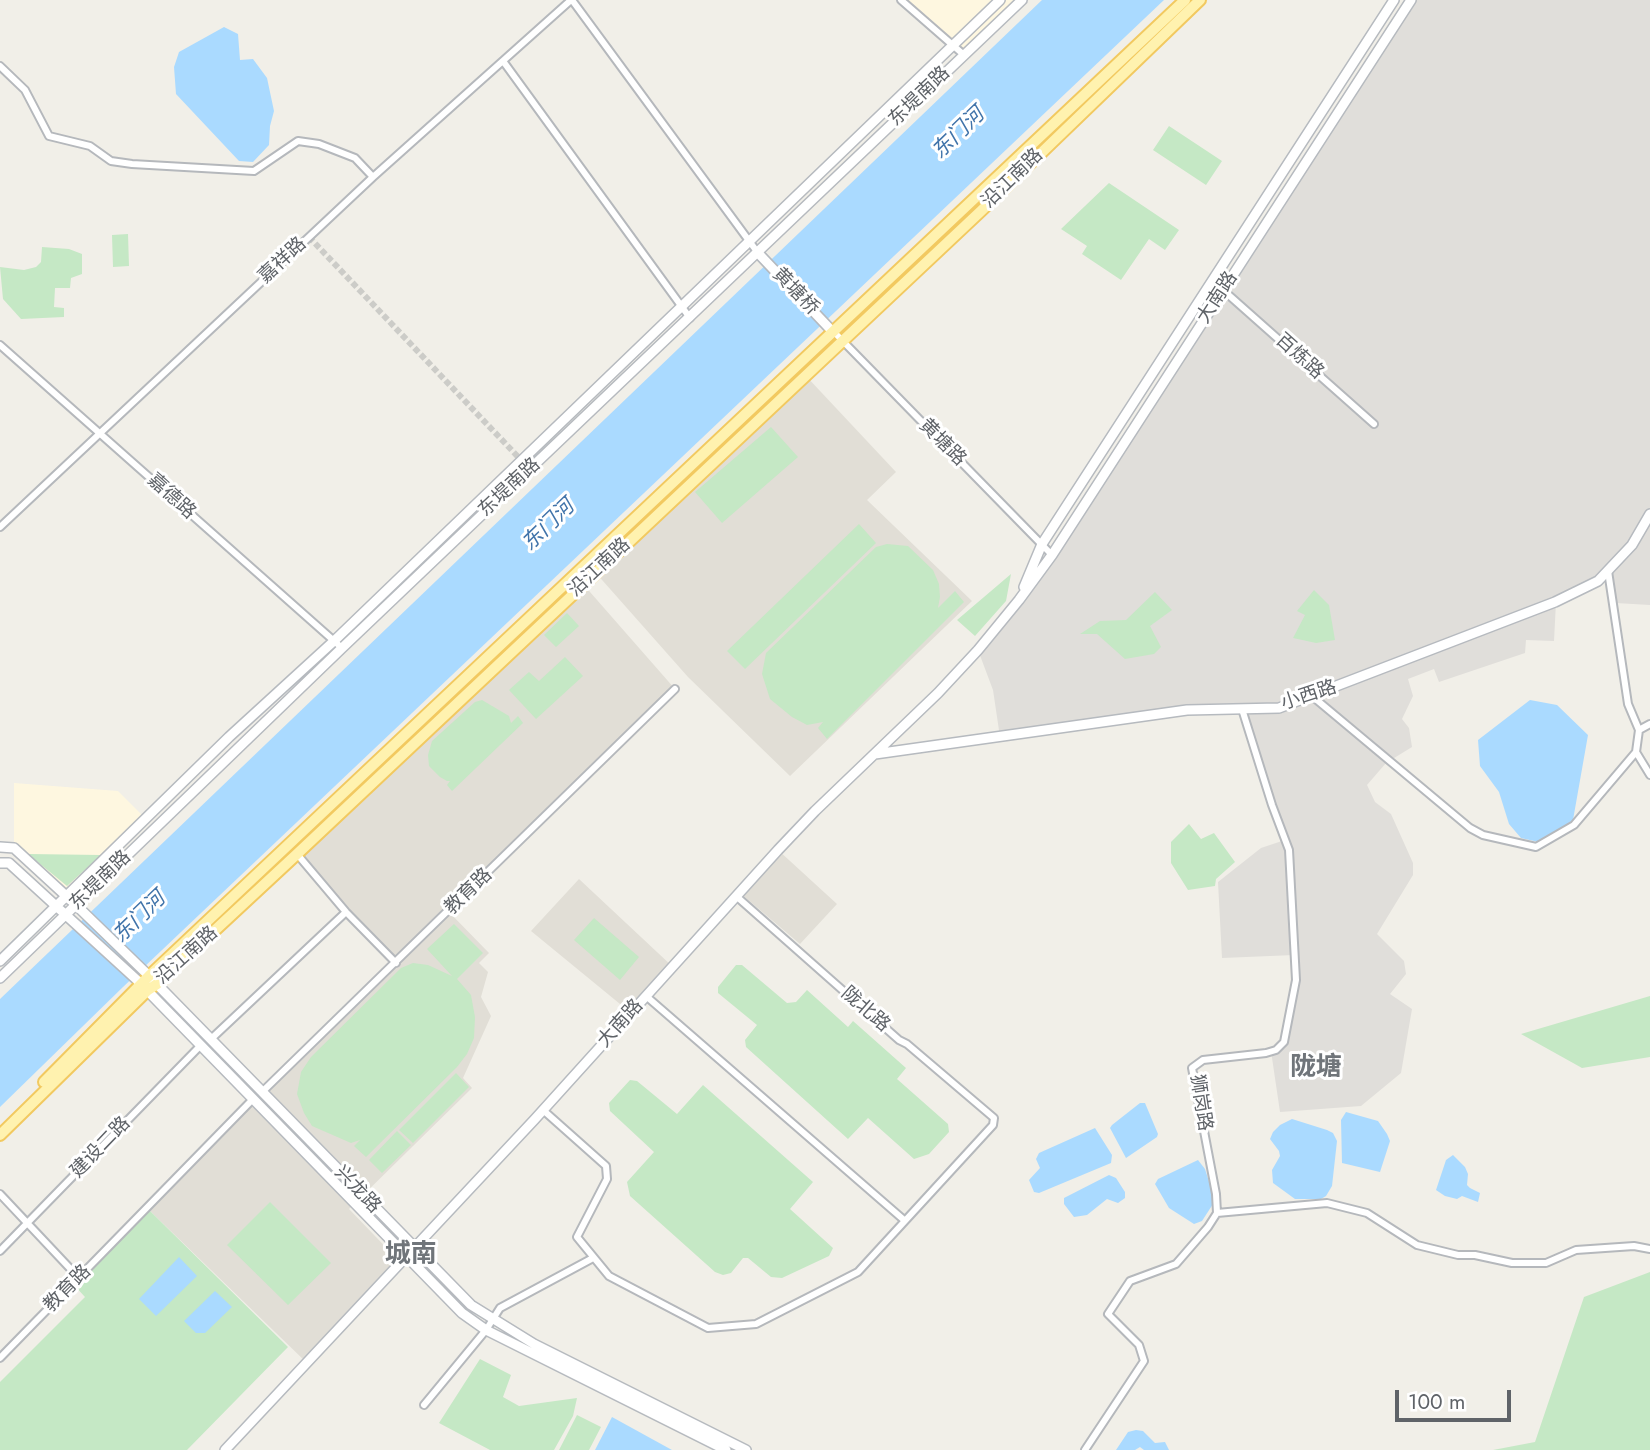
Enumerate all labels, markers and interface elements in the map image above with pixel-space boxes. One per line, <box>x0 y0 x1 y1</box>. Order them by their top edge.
street label: 东堤南路 <box>885 62 955 132</box>
water label: 东门河 <box>928 103 990 165</box>
street label: 沿江南路 <box>978 144 1048 214</box>
street label: 嘉祥路 <box>254 233 312 289</box>
street label: 黄塘桥 <box>767 264 823 320</box>
street label: 大南路 <box>1193 268 1243 328</box>
street label: 百炼路 <box>1270 329 1328 385</box>
street label: 黄塘路 <box>914 415 970 471</box>
street label: 东堤南路 <box>474 454 546 522</box>
street label: 嘉德路 <box>142 469 200 525</box>
water label: 东门河 <box>518 495 580 557</box>
street label: 沿江南路 <box>564 534 636 602</box>
street label: 小西路 <box>1278 676 1340 716</box>
street label: 东堤南路 <box>66 846 136 916</box>
street label: 教育路 <box>441 864 497 920</box>
water label: 东门河 <box>109 887 171 949</box>
street label: 沿江南路 <box>151 922 223 990</box>
street label: 陇北路 <box>836 983 894 1037</box>
street label: 大南路 <box>593 995 649 1053</box>
district label: 陇塘 <box>1290 1053 1342 1085</box>
street label: 狮岗路 <box>1184 1073 1216 1133</box>
street label: 建设二路 <box>66 1113 136 1183</box>
street label: 兴龙路 <box>329 1162 385 1218</box>
district label: 城南 <box>385 1240 437 1272</box>
street label: 教育路 <box>40 1261 96 1317</box>
scale bar <box>1398 1376 1514 1420</box>
text: 100 m <box>1408 1387 1465 1417</box>

